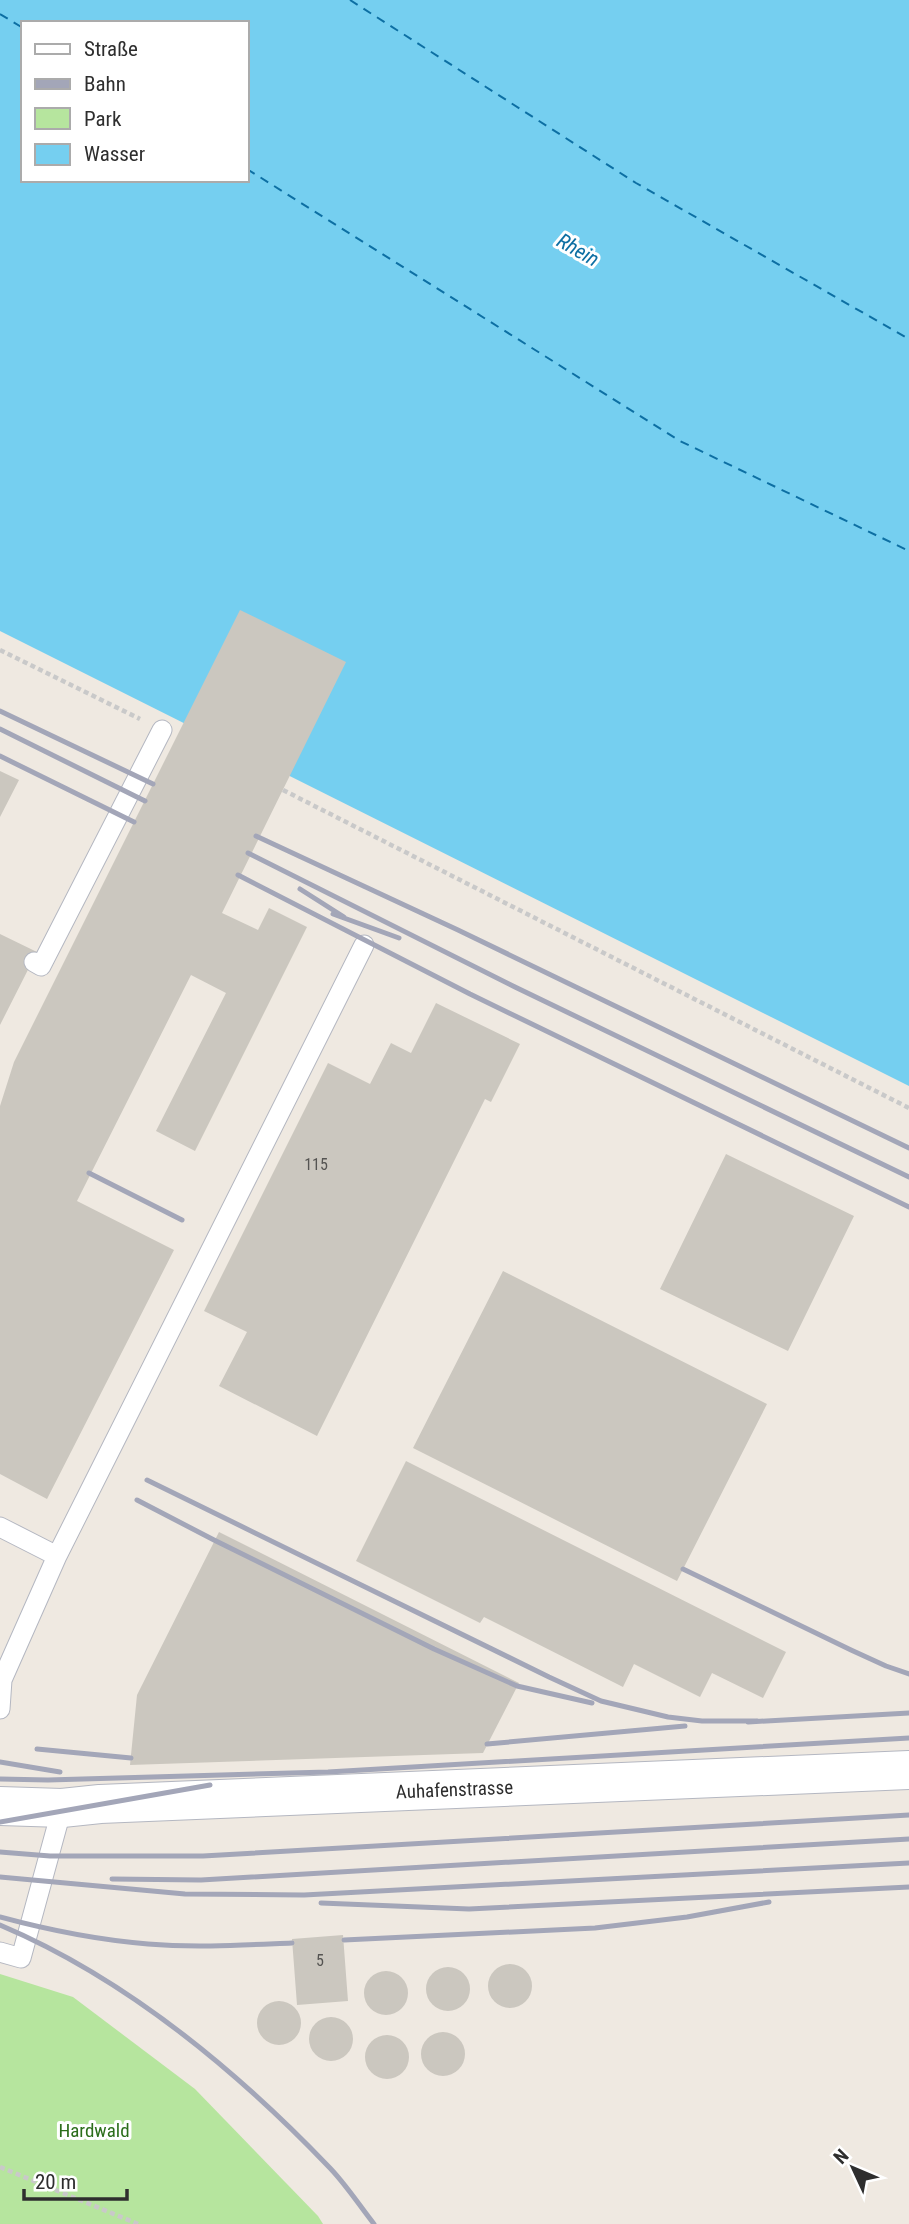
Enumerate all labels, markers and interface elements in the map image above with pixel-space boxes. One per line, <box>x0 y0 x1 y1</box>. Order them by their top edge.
legend <box>21 21 248 182</box>
text: Straße <box>84 37 138 61</box>
text: Bahn <box>84 72 126 96</box>
text: Park <box>84 107 122 131</box>
text: Wasser <box>84 142 145 166</box>
water label: Rhein <box>553 228 603 272</box>
house number: 115 <box>304 1155 328 1174</box>
street label: Auhafenstrasse <box>395 1776 514 1804</box>
house number: 5 <box>316 1951 324 1970</box>
park label: Hardwald <box>58 2119 130 2142</box>
north arrow <box>818 2133 888 2203</box>
text: N <box>829 2144 853 2169</box>
scale bar <box>24 2158 128 2202</box>
text: 20 m <box>35 2170 76 2194</box>

